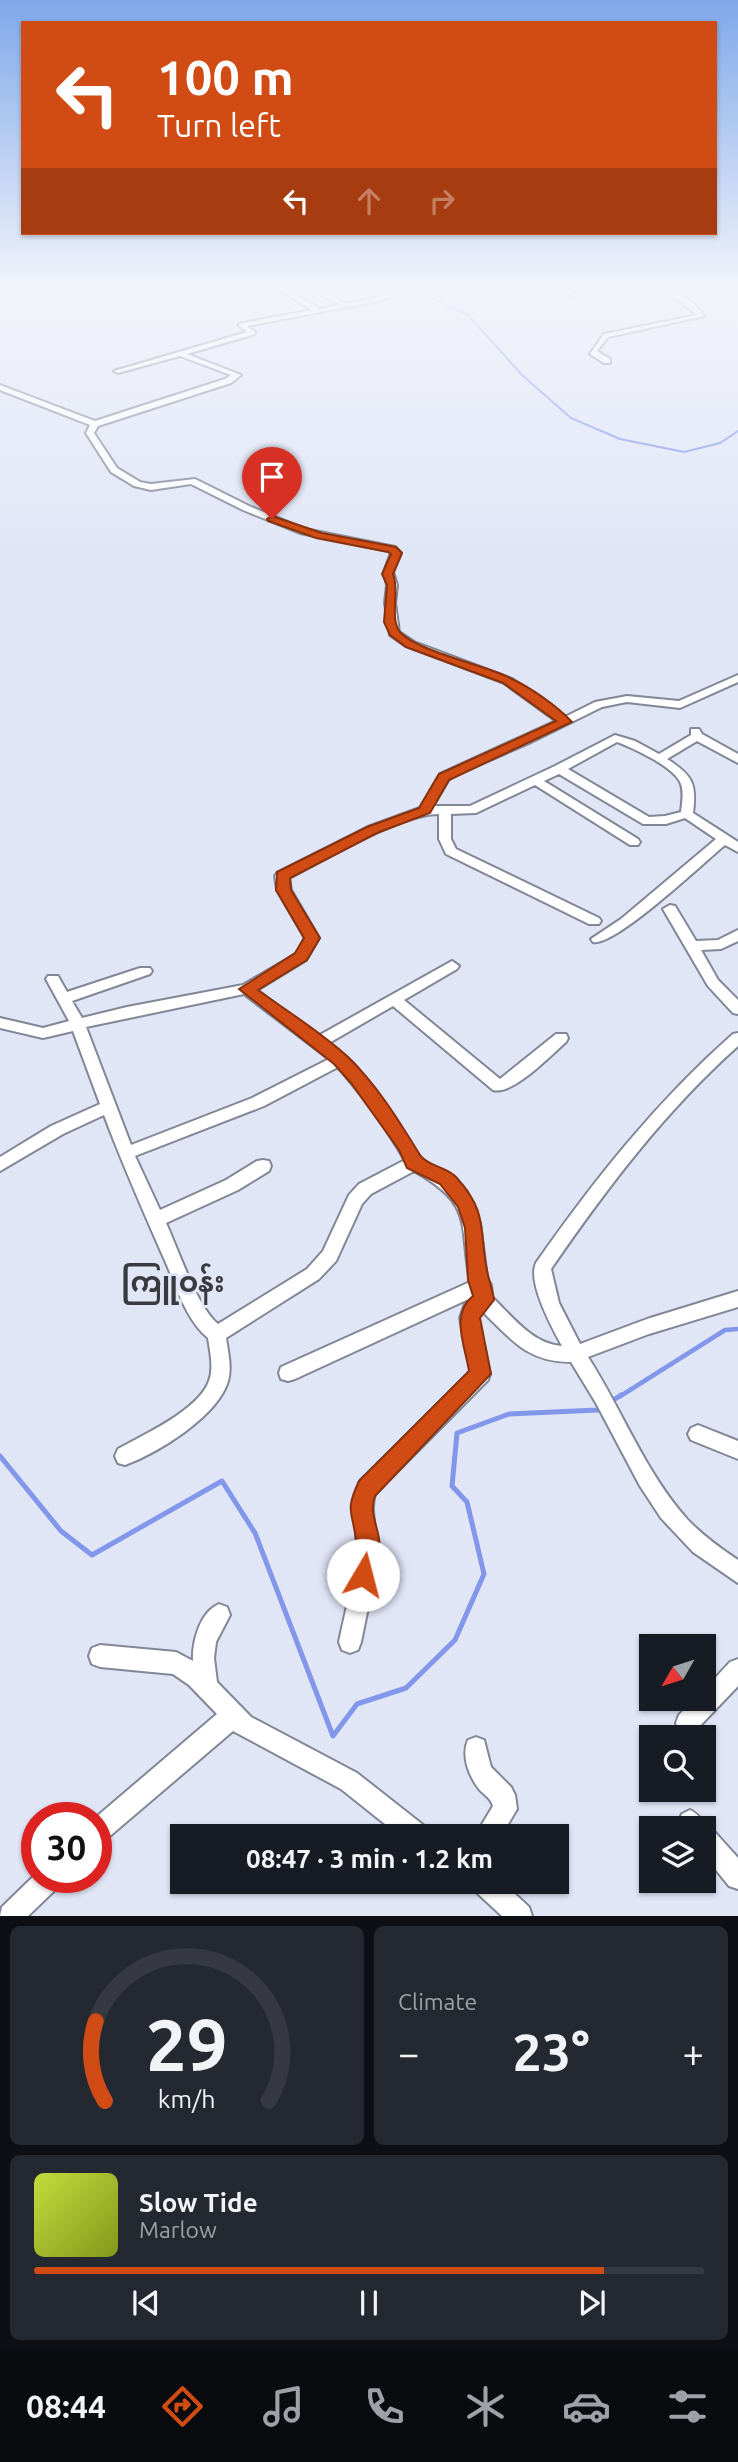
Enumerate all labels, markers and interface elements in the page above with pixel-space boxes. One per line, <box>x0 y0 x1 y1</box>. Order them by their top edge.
icon: left <box>42 49 133 140</box>
text: 100 m <box>157 49 294 104</box>
text: Turn left <box>157 107 281 143</box>
icon: left <box>277 182 315 220</box>
icon: ahead <box>350 182 388 220</box>
icon: right <box>423 182 461 220</box>
pin <box>242 447 302 519</box>
icon: arrive <box>253 458 291 496</box>
district label: ကြူဝန်း <box>121 1263 225 1305</box>
position arrow <box>326 1538 400 1612</box>
north arrow <box>639 1634 716 1712</box>
map controls <box>639 1634 716 1893</box>
button: search <box>639 1725 716 1802</box>
speed limit sign: 30 <box>21 1802 112 1893</box>
button: layers <box>639 1816 716 1893</box>
text: 08:47 · 3 min · 1.2 km <box>246 1844 493 1873</box>
text: Climate <box>398 1989 477 2014</box>
text: 29 <box>146 2004 228 2086</box>
text: 23° <box>512 2023 590 2081</box>
text: − <box>398 2032 419 2074</box>
text: + <box>683 2032 704 2074</box>
text: km/h <box>158 2085 216 2113</box>
text: Slow Tide <box>139 2188 258 2217</box>
text: Marlow <box>139 2217 217 2242</box>
icon: previous <box>127 2284 165 2322</box>
icon: pause <box>350 2284 388 2322</box>
icon: next <box>573 2284 611 2322</box>
icon: directions <box>158 2382 207 2431</box>
icon: music <box>259 2382 308 2431</box>
icon: phone <box>360 2382 409 2431</box>
icon: climate <box>461 2382 510 2431</box>
icon: car <box>562 2382 611 2431</box>
icon: filters <box>663 2382 712 2431</box>
text: 08:44 <box>26 2388 106 2424</box>

